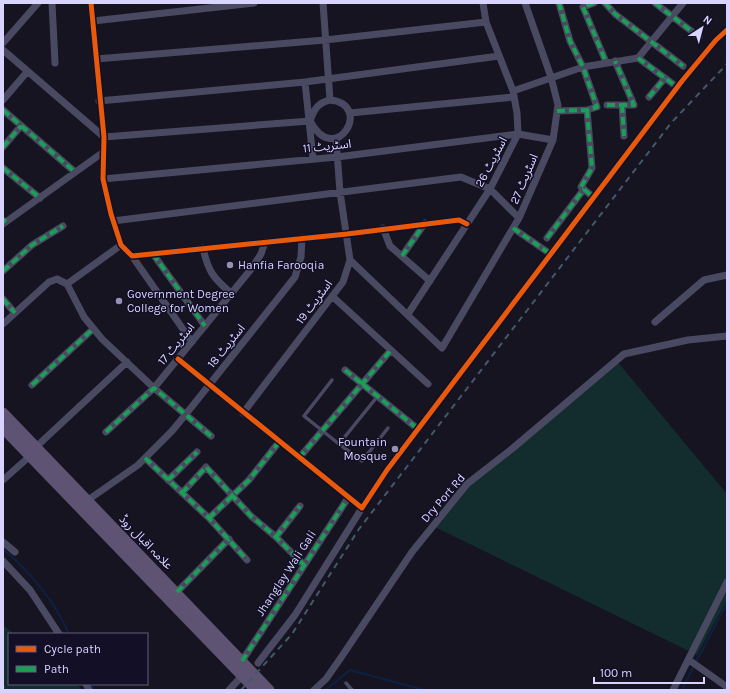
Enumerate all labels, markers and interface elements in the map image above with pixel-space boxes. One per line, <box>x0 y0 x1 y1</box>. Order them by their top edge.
north arrow <box>682 8 722 48</box>
text: N <box>701 13 715 28</box>
street label: اسٹریٹ 26 <box>472 135 510 189</box>
street label: اسٹریٹ 11 <box>302 136 352 156</box>
street label: اسٹریٹ 27 <box>507 152 541 206</box>
place label: Hanfia Farooqia <box>238 258 324 272</box>
marker: Hanfia Farooqia <box>225 260 235 270</box>
street label: اسٹریٹ 19 <box>293 277 335 327</box>
place label: Government Degree College for Women <box>127 287 235 315</box>
marker: Government Degree College for Women <box>114 296 124 306</box>
street label: اسٹریٹ 17 <box>155 320 197 368</box>
street label: اسٹریٹ 18 <box>204 321 248 371</box>
place label: Fountain Mosque <box>338 435 387 463</box>
marker: Fountain Mosque <box>390 444 400 454</box>
street label: Dry Port Rd <box>418 471 468 525</box>
street label: علامہ اقبال روڈ <box>116 512 176 572</box>
street label: Jhanglay Wali Gali <box>253 528 319 618</box>
legend <box>8 633 148 685</box>
text: Cycle path <box>44 642 101 656</box>
scale bar <box>594 659 704 685</box>
text: Path <box>44 662 69 676</box>
text: 100 m <box>600 666 632 680</box>

